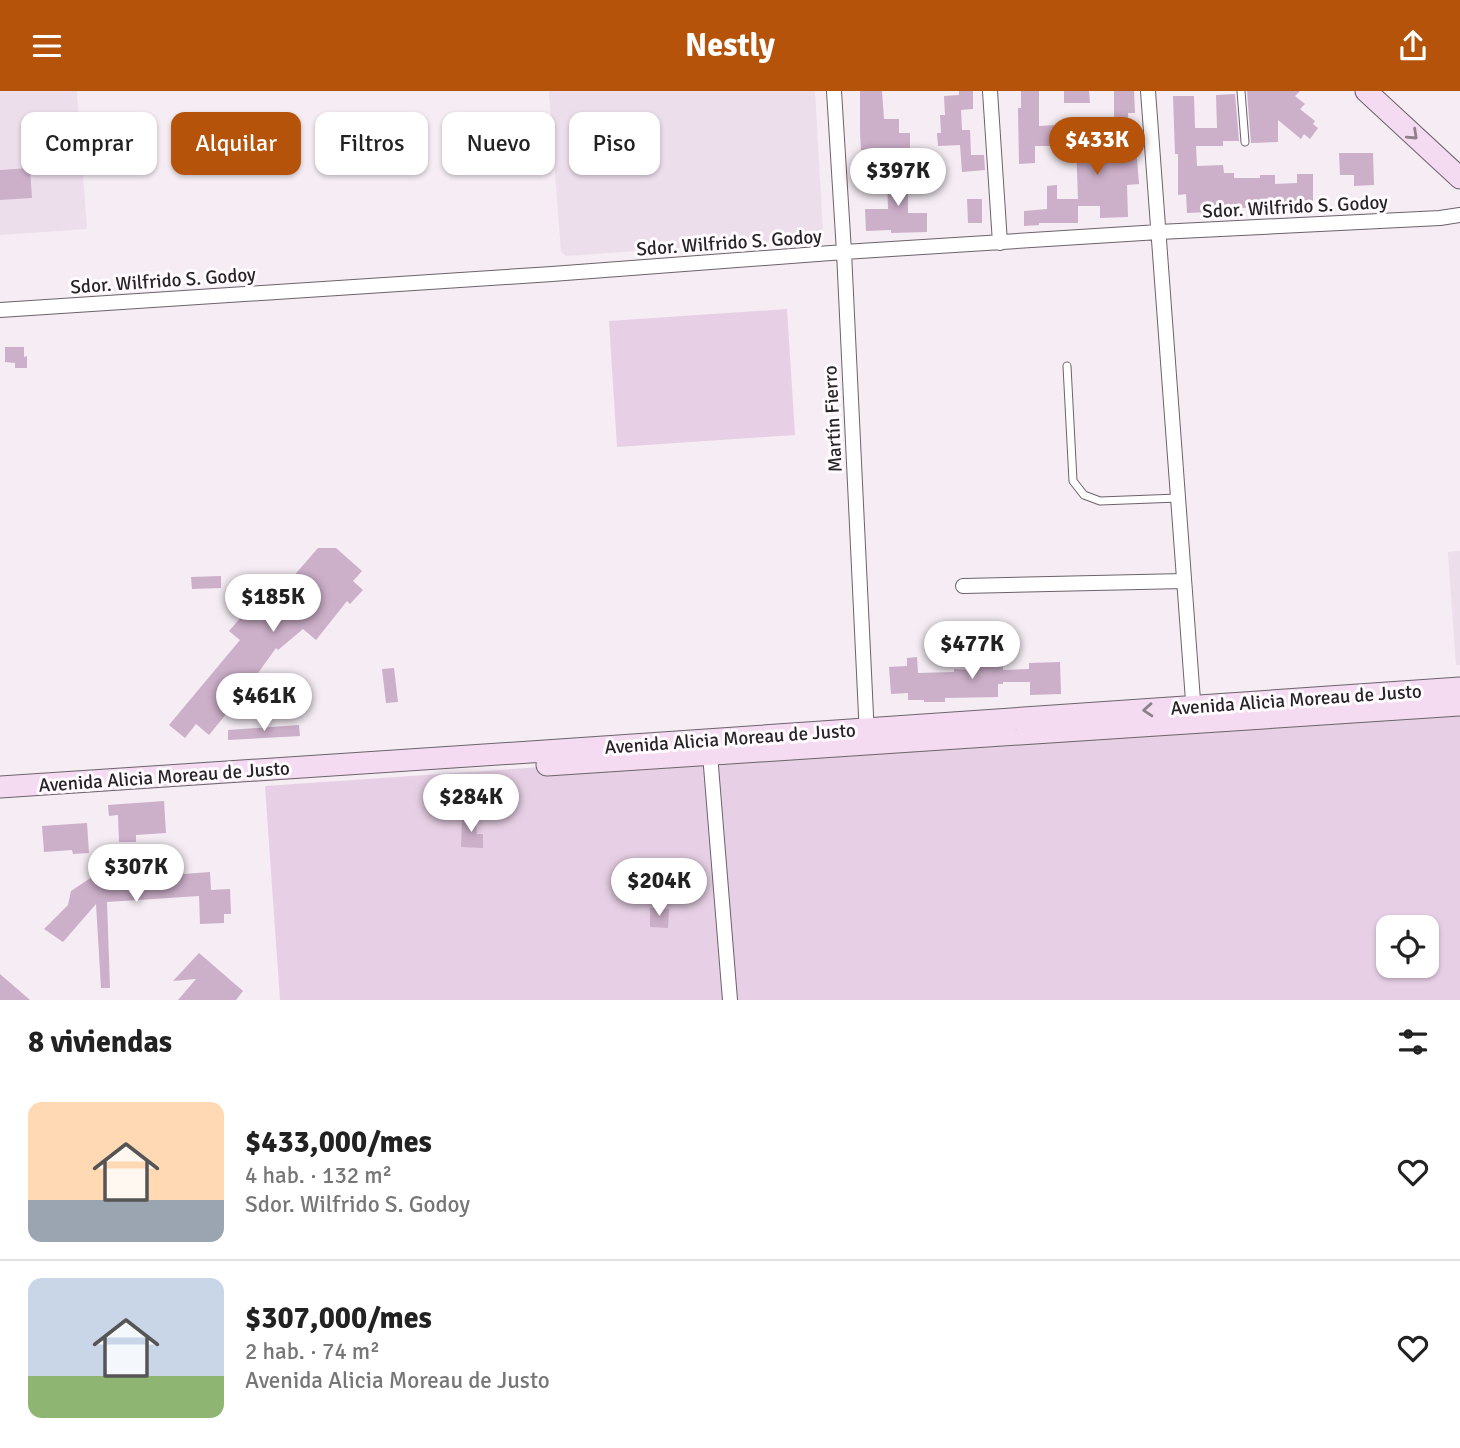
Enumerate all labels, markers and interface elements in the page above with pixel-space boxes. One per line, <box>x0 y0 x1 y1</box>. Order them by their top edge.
text: Nestly <box>685 26 775 65</box>
icon: menu <box>28 27 66 65</box>
icon: share <box>1394 27 1432 65</box>
chip: Comprar <box>21 112 157 175</box>
chip: Alquilar <box>171 112 301 175</box>
chip: Filtros <box>315 112 428 175</box>
chip: Nuevo <box>442 112 555 175</box>
chip: Piso <box>569 112 660 175</box>
pin: $433K <box>1048 118 1146 177</box>
text: $433K <box>1065 125 1129 154</box>
one-way arrow <box>1405 126 1418 139</box>
pin: $397K <box>849 149 947 208</box>
text: $397K <box>866 156 930 185</box>
street label: Sdor. Wilfrido S. Godoy <box>1202 190 1389 224</box>
street label: Sdor. Wilfrido S. Godoy <box>636 225 823 261</box>
street label: Sdor. Wilfrido S. Godoy <box>70 263 257 299</box>
street label: Martín Fierro <box>818 365 848 473</box>
pin: $185K <box>224 575 322 634</box>
text: $185K <box>241 582 305 611</box>
pin: $477K <box>923 621 1021 681</box>
text: $477K <box>940 629 1004 658</box>
pin: $461K <box>215 673 313 733</box>
street label: Avenida Alicia Moreau de Justo <box>1170 679 1423 721</box>
text: $461K <box>232 681 296 710</box>
one-way arrow <box>1142 702 1153 717</box>
street label: Avenida Alicia Moreau de Justo <box>604 718 857 760</box>
street label: Avenida Alicia Moreau de Justo <box>38 756 291 798</box>
pin: $284K <box>422 775 520 834</box>
text: $284K <box>439 782 503 811</box>
pin: $307K <box>87 845 185 904</box>
text: $307K <box>104 852 168 881</box>
pin: $204K <box>610 859 708 918</box>
text: $204K <box>627 866 691 895</box>
map controls <box>1376 915 1439 978</box>
button: locate <box>1376 915 1439 978</box>
icon: filters <box>1394 1023 1432 1061</box>
text: 8 viviendas <box>28 1024 172 1061</box>
text: $433,000/mes <box>245 1124 432 1161</box>
icon: home <box>84 1130 168 1214</box>
icon: heart <box>1394 1153 1432 1191</box>
text: 4 hab. · 132 m² <box>245 1161 392 1190</box>
text: Sdor. Wilfrido S. Godoy <box>245 1190 470 1219</box>
text: $307,000/mes <box>245 1300 432 1337</box>
icon: home <box>84 1306 168 1390</box>
icon: heart <box>1394 1329 1432 1367</box>
text: 2 hab. · 74 m² <box>245 1337 380 1366</box>
text: Avenida Alicia Moreau de Justo <box>245 1366 550 1395</box>

